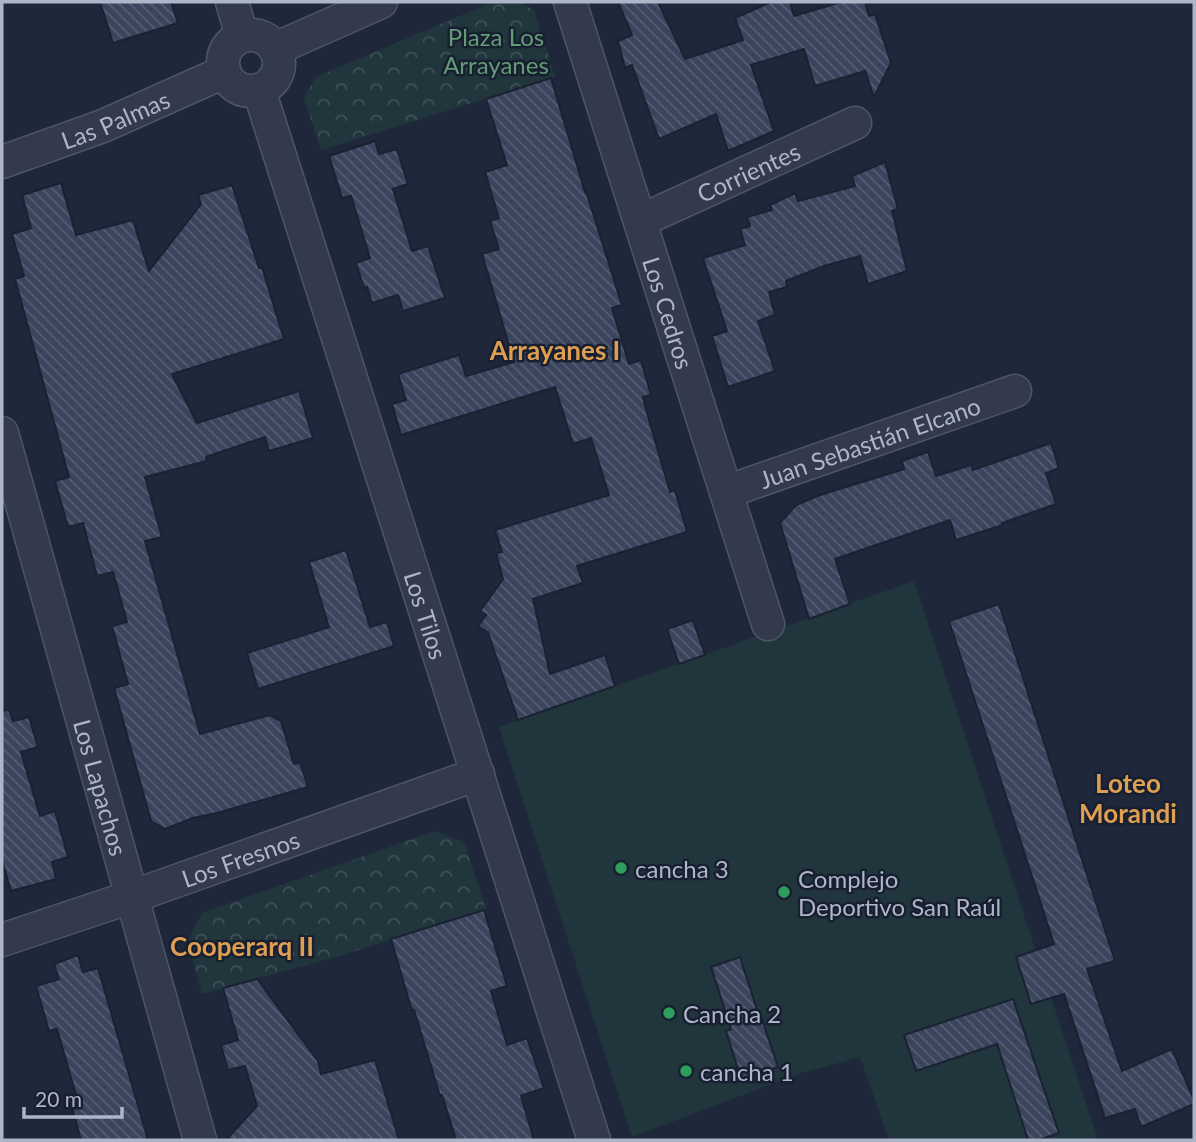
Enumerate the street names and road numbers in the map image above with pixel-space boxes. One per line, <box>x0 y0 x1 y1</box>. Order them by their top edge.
street label: Las Palmas <box>57 84 174 154</box>
street label: Corrientes <box>692 136 804 208</box>
street label: Los Cedros <box>638 253 700 372</box>
street label: Juan Sebastián Elcano <box>755 390 984 494</box>
street label: Los Tilos <box>399 567 454 662</box>
street label: Los Lapachos <box>68 716 134 859</box>
street label: Los Fresnos <box>178 824 303 892</box>

